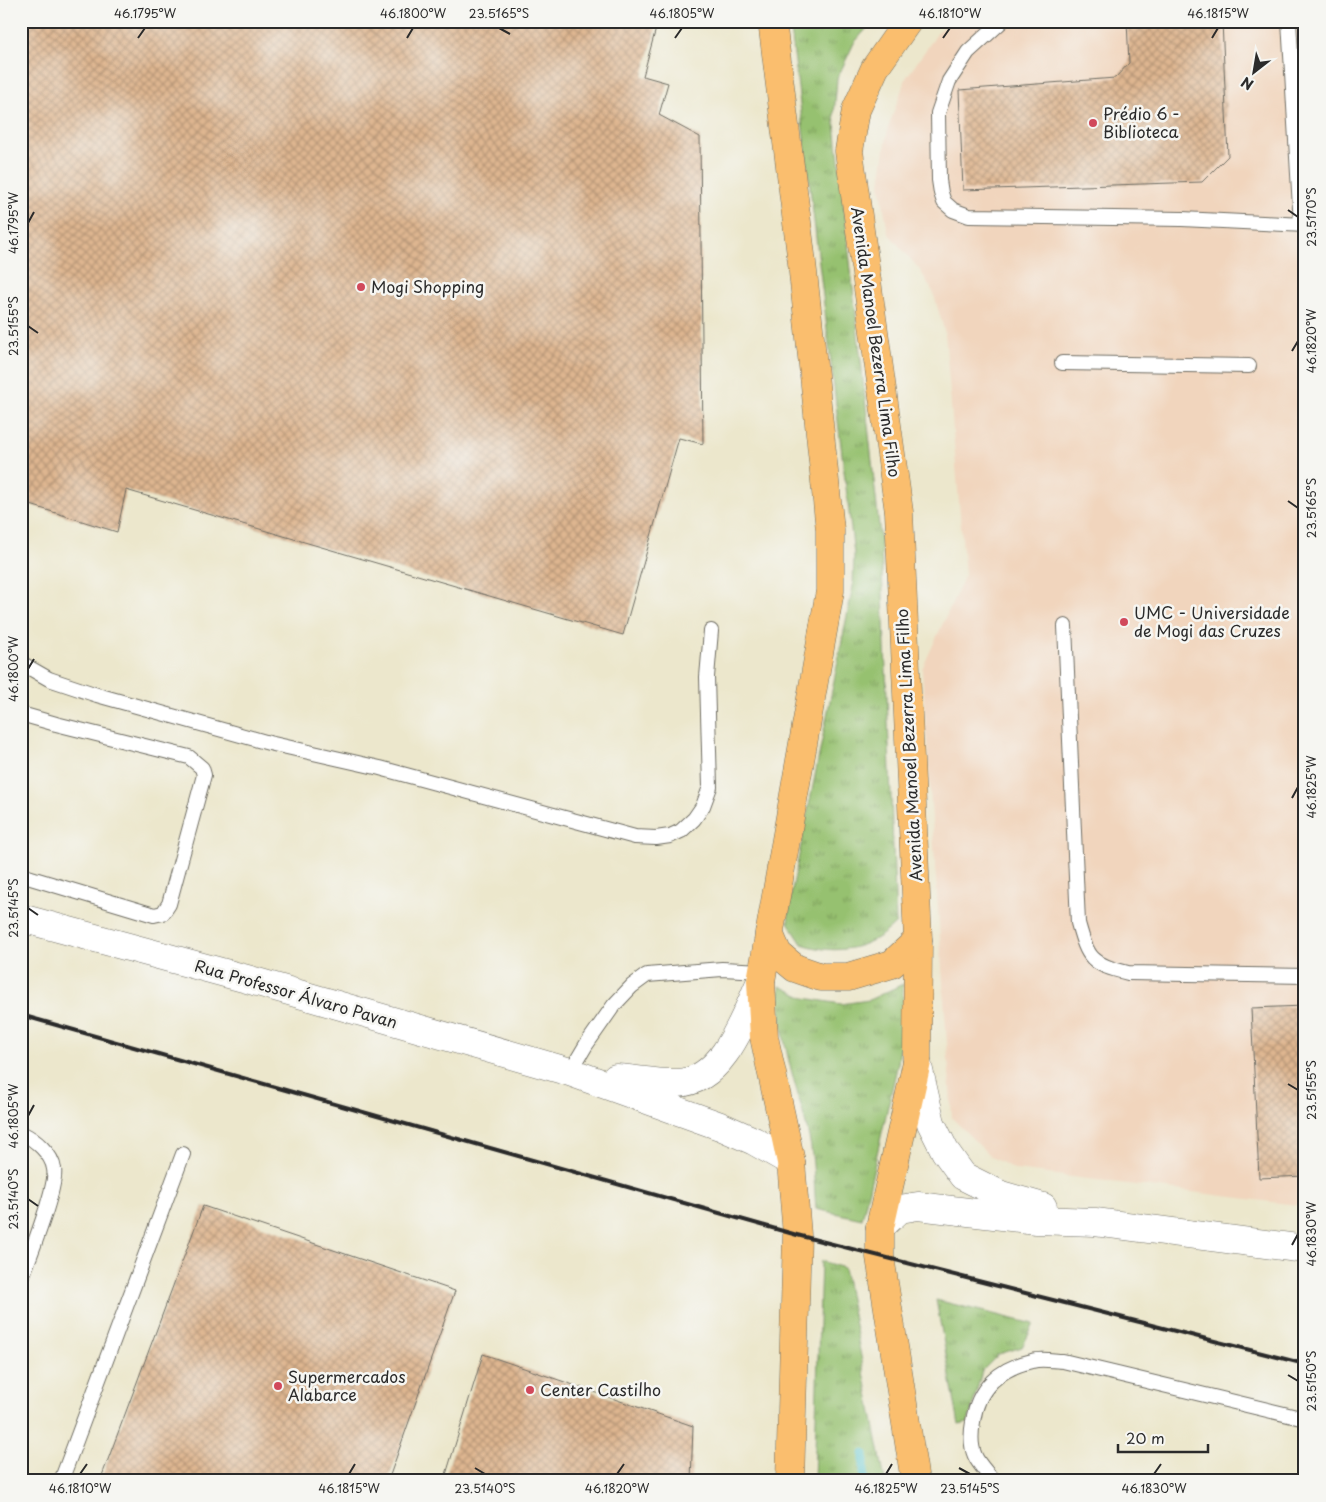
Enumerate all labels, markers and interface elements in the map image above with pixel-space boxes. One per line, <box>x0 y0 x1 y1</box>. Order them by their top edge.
text: 46.1795°W <box>114 4 177 22</box>
text: 46.1800°W <box>380 4 447 22</box>
text: 23.5165°S <box>469 4 529 22</box>
text: 46.1805°W <box>650 4 715 22</box>
text: 46.1810°W <box>919 4 982 22</box>
text: 46.1815°W <box>1187 4 1250 22</box>
north arrow <box>1228 48 1278 98</box>
text: N <box>1237 72 1257 95</box>
place label: Prédio 6 - Biblioteca <box>1103 101 1180 143</box>
marker: Prédio 6 - Biblioteca <box>1087 117 1099 129</box>
text: 23.5170°S <box>1302 187 1320 247</box>
text: 46.1795°W <box>4 191 22 254</box>
street label: Avenida Manoel Bezerra Lima Filho <box>846 205 908 479</box>
place label: Mogi Shopping <box>371 274 484 298</box>
marker: Mogi Shopping <box>355 281 367 293</box>
text: 23.5155°S <box>4 296 22 356</box>
text: 46.1820°W <box>1302 308 1320 373</box>
text: 23.5165°S <box>1302 478 1320 538</box>
place label: UMC - Universidade de Mogi das Cruzes <box>1134 600 1290 642</box>
street label: Avenida Manoel Bezerra Lima Filho <box>889 608 927 882</box>
marker: UMC - Universidade de Mogi das Cruzes <box>1118 616 1130 628</box>
text: 46.1800°W <box>4 635 22 702</box>
text: 46.1825°W <box>1302 755 1320 819</box>
text: 23.5145°S <box>4 878 22 938</box>
street label: Rua Professor Álvaro Pavan <box>192 953 400 1034</box>
text: 23.5155°S <box>1302 1060 1320 1120</box>
text: 46.1805°W <box>4 1083 22 1148</box>
text: 23.5140°S <box>4 1168 22 1230</box>
text: 46.1830°W <box>1302 1201 1320 1267</box>
text: 23.5150°S <box>1302 1351 1320 1411</box>
place label: Supermercados Alabarce <box>288 1364 405 1406</box>
place label: Center Castilho <box>540 1377 661 1401</box>
marker: Supermercados Alabarce <box>272 1380 284 1392</box>
marker: Center Castilho <box>524 1384 536 1396</box>
scale bar <box>1118 1422 1208 1454</box>
text: 20 m <box>1126 1426 1165 1449</box>
text: 46.1810°W <box>49 1479 112 1497</box>
text: 46.1815°W <box>318 1479 381 1497</box>
text: 23.5140°S <box>454 1479 516 1497</box>
text: 46.1820°W <box>585 1479 650 1497</box>
text: 46.1825°W <box>854 1479 918 1497</box>
text: 23.5145°S <box>940 1479 1000 1497</box>
text: 46.1830°W <box>1121 1479 1187 1497</box>

